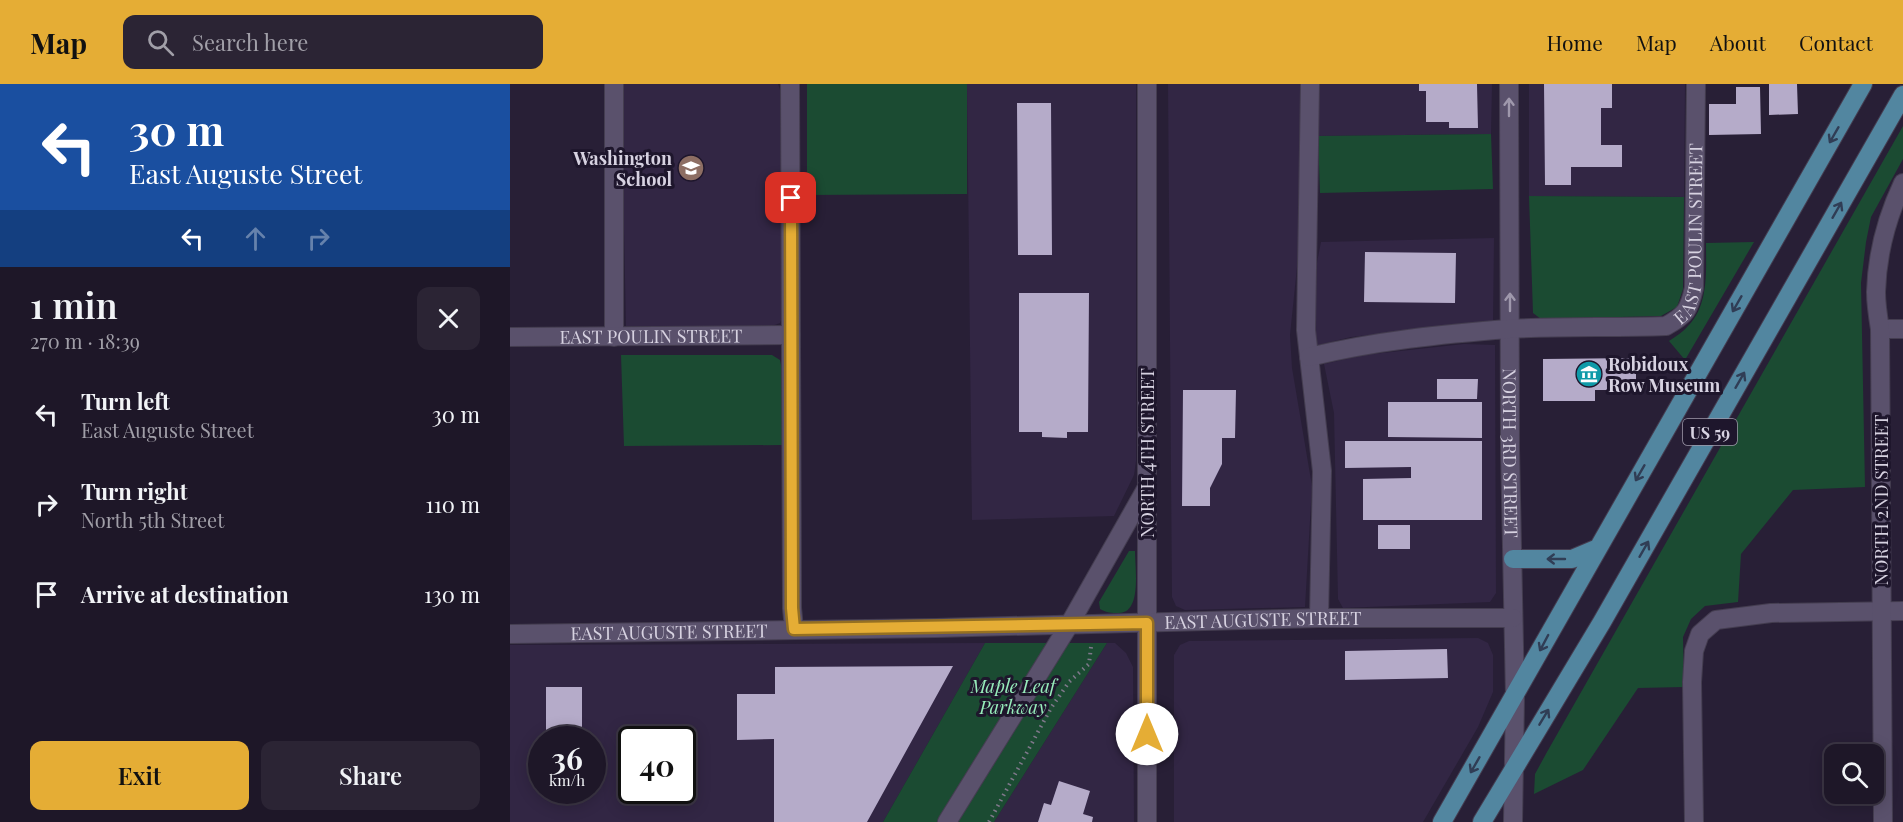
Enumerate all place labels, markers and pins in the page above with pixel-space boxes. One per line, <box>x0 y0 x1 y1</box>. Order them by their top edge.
place label: Washington School <box>572 146 672 191</box>
school or university icon: Washington School <box>676 153 706 183</box>
pin <box>765 172 816 223</box>
place label: Robidoux Row Museum <box>1608 352 1721 397</box>
museum icon: Robidoux Row Museum <box>1574 359 1604 389</box>

